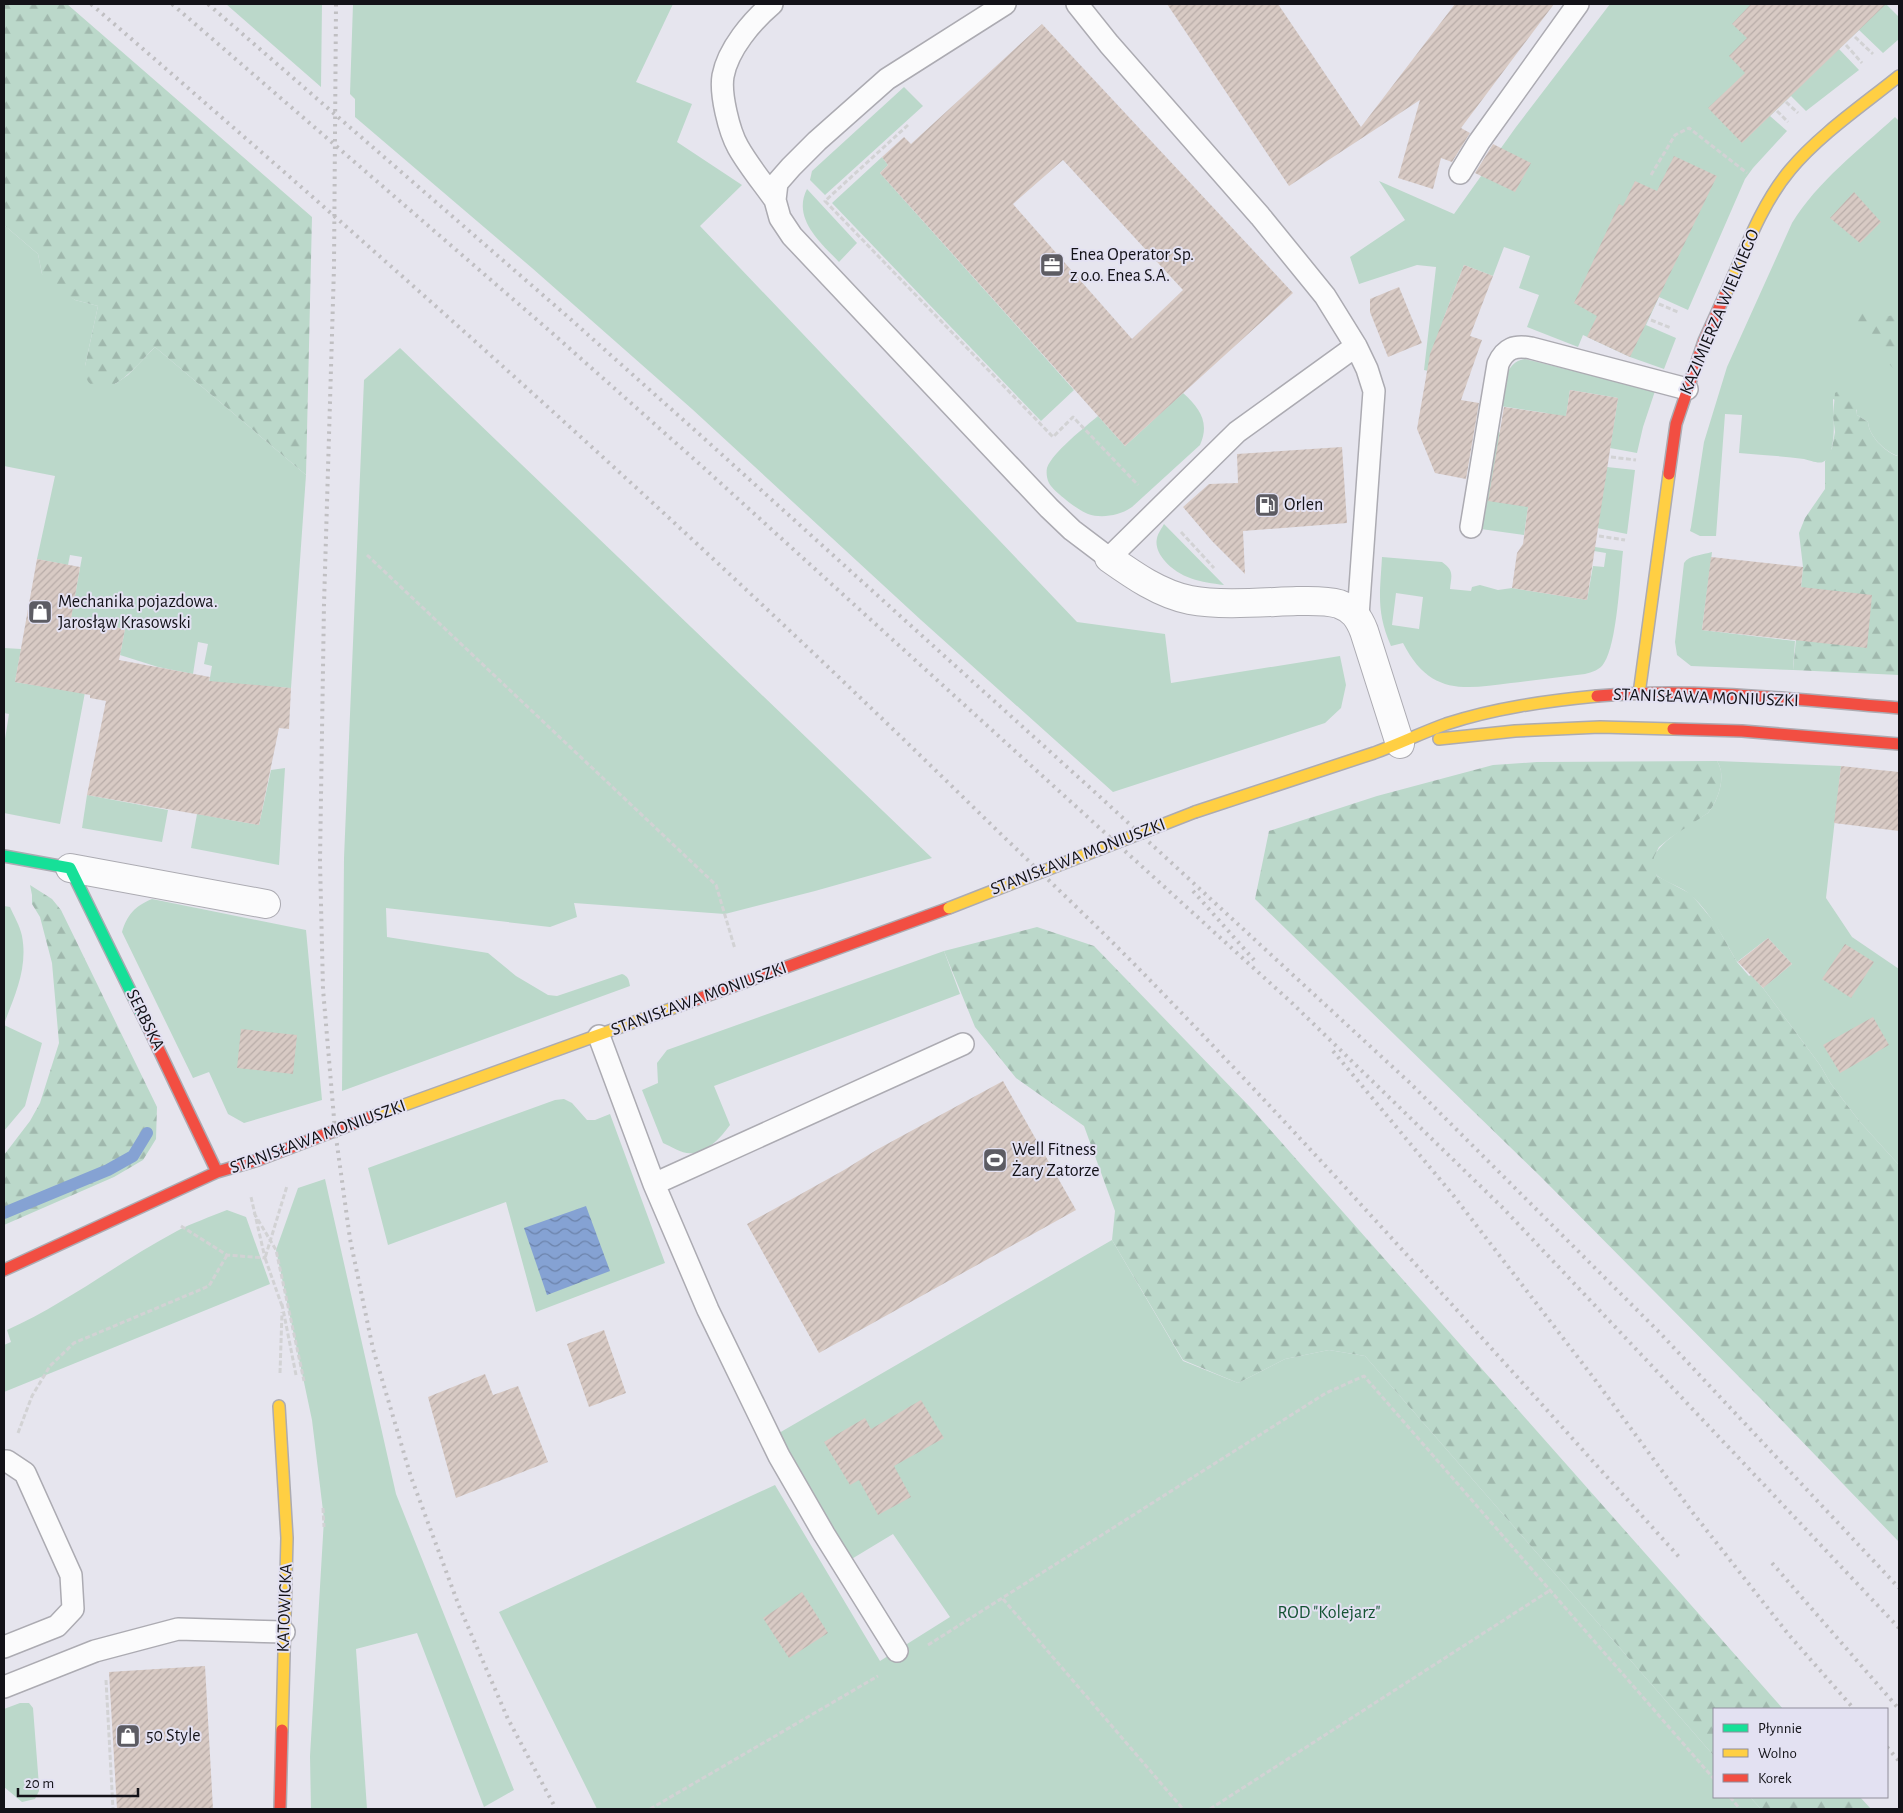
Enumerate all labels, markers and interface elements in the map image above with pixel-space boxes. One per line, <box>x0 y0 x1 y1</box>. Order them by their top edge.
street label: KAZIMIERZA WIELKIEGO <box>1677 227 1763 397</box>
place label: Enea Operator Sp. z o.o. Enea S.A. <box>1070 246 1194 285</box>
office icon: Enea Operator Sp. z o.o. Enea S.A. <box>1039 252 1065 278</box>
fuel station icon: Orlen <box>1254 492 1280 518</box>
place label: Orlen <box>1284 496 1323 514</box>
place label: Mechanika pojazdowa. Jarosłąw Krasowski <box>58 593 218 632</box>
shop icon: Mechanika pojazdowa. Jarosłąw Krasowski <box>27 599 53 625</box>
street label: STANISŁAWA MONIUSZKI <box>1613 686 1799 710</box>
street label: STANISŁAWA MONIUSZKI <box>988 815 1168 899</box>
street label: STANISŁAWA MONIUSZKI <box>609 959 789 1039</box>
street label: SERBSKA <box>123 987 168 1054</box>
street label: STANISŁAWA MONIUSZKI <box>228 1097 408 1177</box>
place label: Well Fitness Żary Zatorze <box>1012 1141 1100 1180</box>
sports icon: Well Fitness Żary Zatorze <box>982 1147 1008 1173</box>
street label: KATOWICKA <box>274 1563 296 1653</box>
park label: ROD "Kolejarz" <box>1277 1604 1381 1622</box>
legend <box>1713 1708 1888 1798</box>
text: Płynnie <box>1758 1721 1802 1736</box>
shop icon: 50 Style <box>115 1723 141 1749</box>
place label: 50 Style <box>146 1727 201 1745</box>
text: Wolno <box>1758 1746 1797 1761</box>
scale bar <box>18 1766 138 1798</box>
text: Korek <box>1758 1771 1792 1786</box>
text: 20 m <box>25 1776 54 1791</box>

